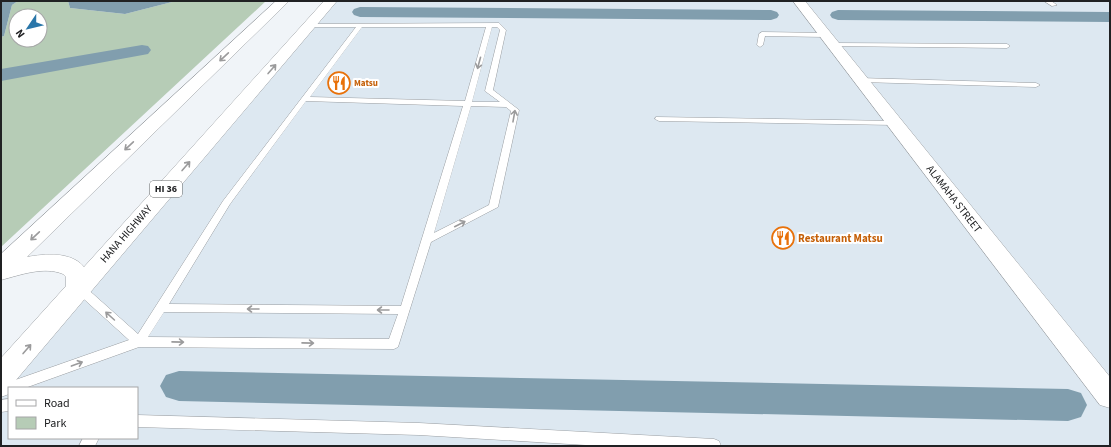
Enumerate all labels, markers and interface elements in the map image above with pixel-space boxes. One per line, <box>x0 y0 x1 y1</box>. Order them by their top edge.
north arrow <box>8 8 48 48</box>
text: N <box>12 26 28 41</box>
one-way arrow <box>219 52 229 62</box>
one-way arrow <box>475 56 482 69</box>
one-way arrow <box>267 63 276 74</box>
restaurant icon: Matsu <box>326 70 352 96</box>
place label: Matsu <box>354 77 378 90</box>
one-way arrow <box>510 110 518 123</box>
one-way arrow <box>124 141 134 151</box>
one-way arrow <box>181 161 190 172</box>
street label: ALAMAHA STREET <box>923 162 985 236</box>
road number: HI 36 <box>150 181 182 197</box>
street label: HANA HIGHWAY <box>97 201 156 266</box>
one-way arrow <box>454 219 466 227</box>
restaurant icon: Restaurant Matsu <box>770 225 796 251</box>
one-way arrow <box>30 231 40 240</box>
place label: Restaurant Matsu <box>798 231 883 246</box>
one-way arrow <box>247 305 260 313</box>
one-way arrow <box>377 306 390 314</box>
one-way arrow <box>104 311 115 320</box>
one-way arrow <box>171 338 184 346</box>
one-way arrow <box>301 339 314 347</box>
one-way arrow <box>22 343 31 354</box>
one-way arrow <box>71 359 83 367</box>
legend <box>8 387 138 439</box>
text: Road <box>44 395 70 412</box>
text: Park <box>44 415 66 432</box>

